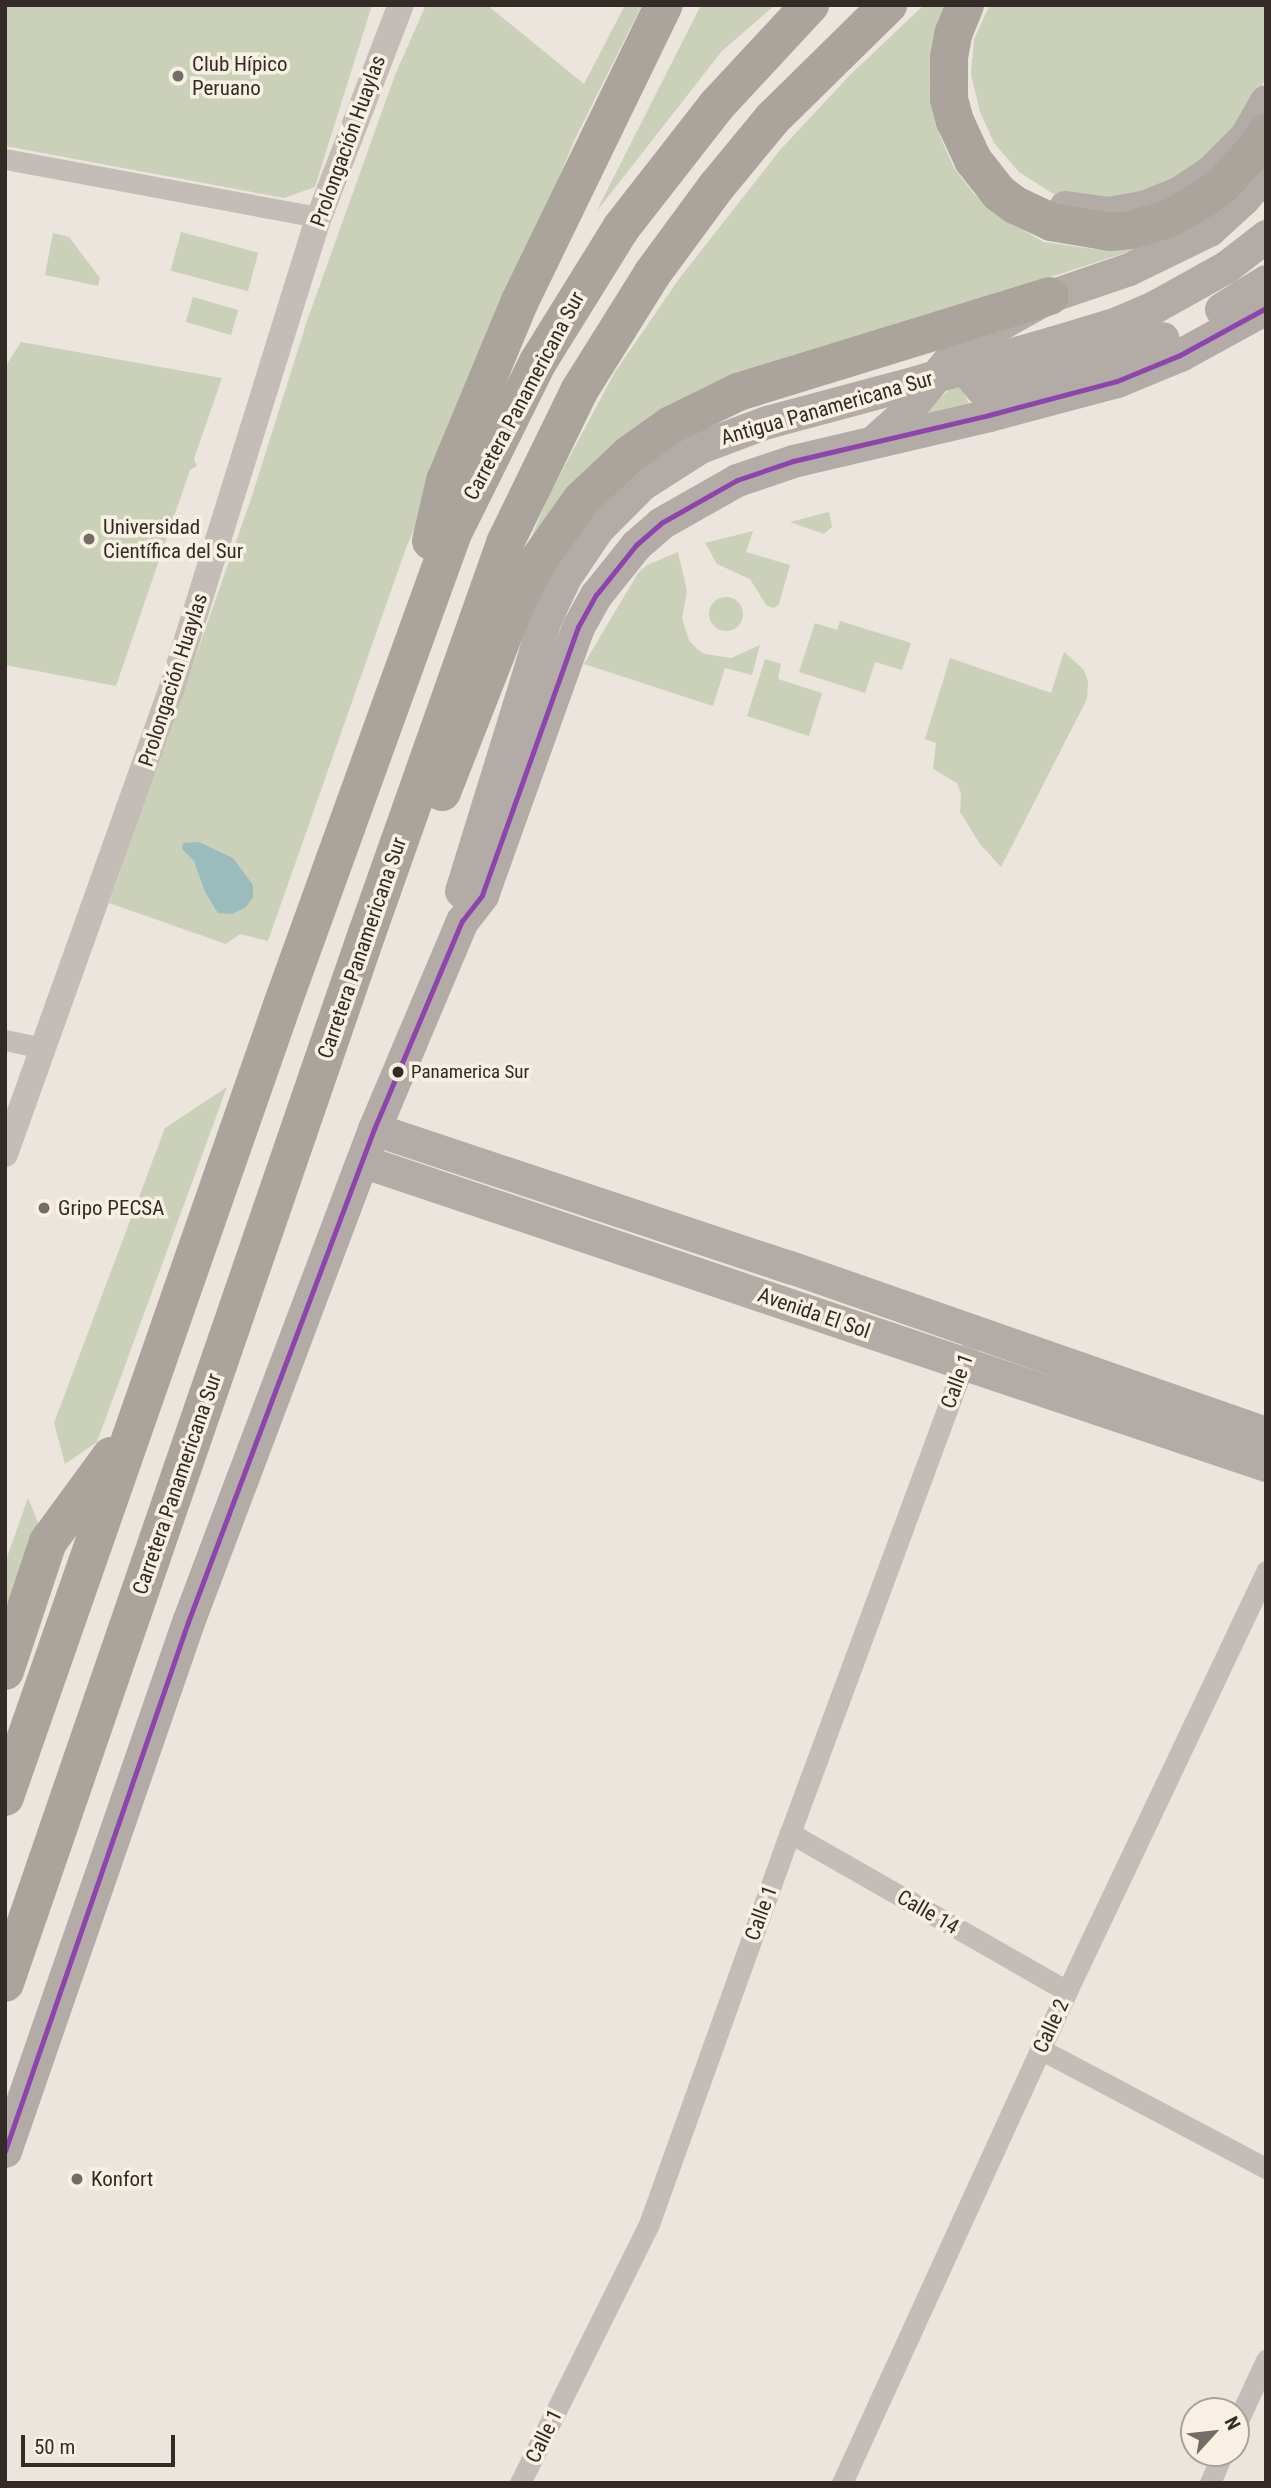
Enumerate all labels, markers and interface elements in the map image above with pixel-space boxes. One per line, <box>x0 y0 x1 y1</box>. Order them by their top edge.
place label: Club Hípico Peruano <box>192 51 287 101</box>
street label: Prolongación Huaylas <box>305 52 391 230</box>
marker: Club Hípico Peruano <box>170 68 186 84</box>
street label: Carretera Panamericana Sur <box>458 288 590 504</box>
street label: Antigua Panamericana Sur <box>718 366 936 450</box>
place label: Universidad Científica del Sur <box>103 514 243 564</box>
marker: Universidad Científica del Sur <box>81 531 97 547</box>
street label: Prolongación Huaylas <box>133 590 213 770</box>
street label: Carretera Panamericana Sur <box>312 834 412 1062</box>
place label: Panamerica Sur <box>411 1061 529 1083</box>
marker: Panamerica Sur <box>391 1065 405 1079</box>
place label: Gripo PECSA <box>58 1195 164 1221</box>
marker: Gripo PECSA <box>36 1200 52 1216</box>
street label: Avenida El Sol <box>755 1282 873 1344</box>
street label: Calle 1 <box>935 1350 979 1412</box>
street label: Carretera Panamericana Sur <box>127 1370 227 1598</box>
street label: Calle 1 <box>739 1882 783 1944</box>
street label: Calle 14 <box>893 1884 963 1940</box>
street label: Calle 2 <box>1028 1995 1074 2057</box>
place label: Konfort <box>91 2166 153 2192</box>
marker: Konfort <box>69 2171 85 2187</box>
north arrow <box>1180 2397 1250 2467</box>
street label: Calle 1 <box>520 2405 568 2467</box>
text: N <box>1219 2413 1245 2434</box>
scale bar <box>24 2422 178 2466</box>
text: 50 m <box>34 2435 75 2459</box>

